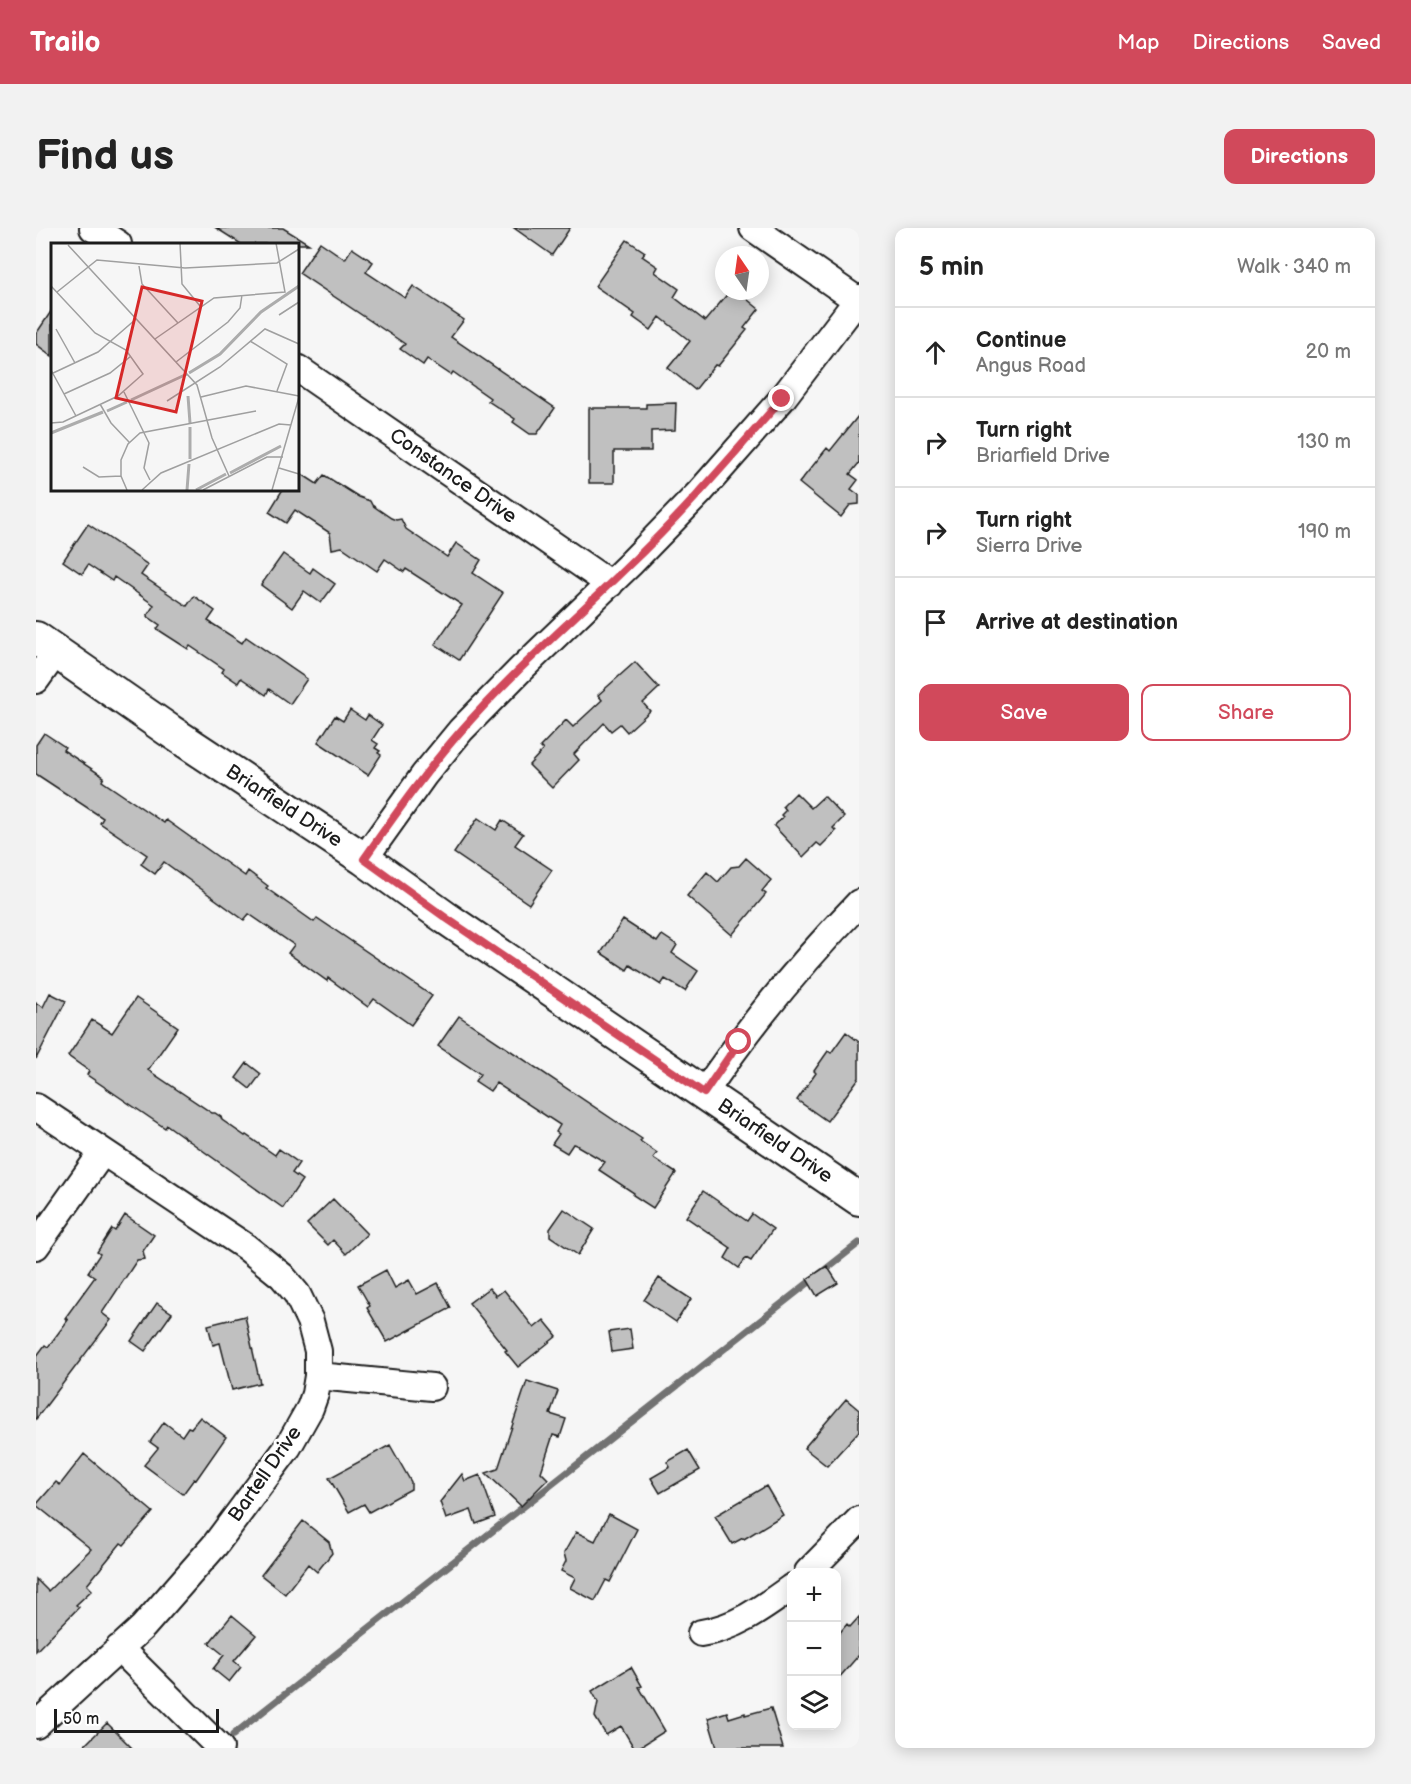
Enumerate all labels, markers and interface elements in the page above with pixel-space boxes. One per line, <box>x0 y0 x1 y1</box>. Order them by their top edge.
text: Trailo <box>30 26 101 59</box>
text: Map <box>1117 30 1160 55</box>
text: Directions <box>1193 30 1289 55</box>
text: Saved <box>1322 30 1381 55</box>
button: Directions <box>1224 129 1375 184</box>
text: Find us <box>36 131 174 182</box>
inset map <box>51 243 298 490</box>
north arrow <box>715 246 769 300</box>
text: 5 min <box>919 252 984 283</box>
text: Walk · 340 m <box>1237 255 1351 279</box>
text: Continue <box>976 327 1066 354</box>
icon: ahead <box>919 336 952 369</box>
text: 20 m <box>1306 340 1351 364</box>
text: Angus Road <box>976 354 1086 378</box>
route end <box>768 385 794 411</box>
text: Turn right <box>976 417 1072 444</box>
street label: Constance Drive <box>385 423 521 529</box>
icon: right <box>919 426 952 459</box>
text: 130 m <box>1297 430 1351 454</box>
text: Briarfield Drive <box>976 444 1110 468</box>
text: Turn right <box>976 507 1072 534</box>
icon: right <box>919 516 952 549</box>
text: 190 m <box>1298 520 1351 544</box>
text: Sierra Drive <box>976 534 1082 558</box>
icon: arrive <box>919 606 952 639</box>
text: Arrive at destination <box>976 609 1178 636</box>
button: Save <box>919 684 1129 741</box>
button: Share <box>1141 684 1351 741</box>
street label: Briarfield Drive <box>221 759 347 853</box>
route start <box>725 1028 751 1054</box>
street label: Briarfield Drive <box>713 1094 837 1188</box>
street label: Bartell Drive <box>223 1421 307 1526</box>
map controls <box>787 1568 841 1730</box>
button: + <box>787 1568 841 1622</box>
button: − <box>787 1622 841 1676</box>
button: layers <box>787 1676 841 1730</box>
scale bar <box>54 1706 219 1734</box>
text: 50 m <box>63 1710 99 1729</box>

